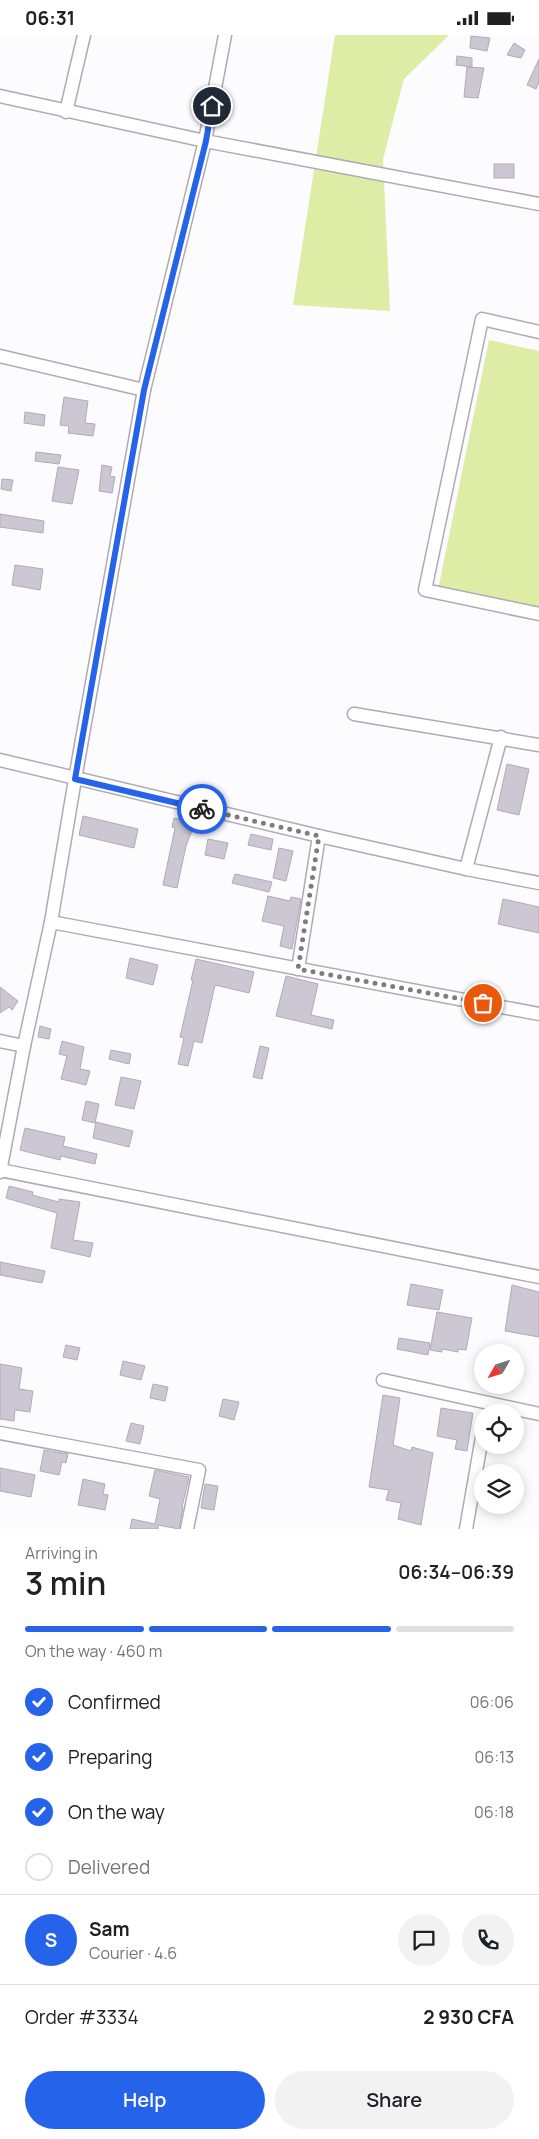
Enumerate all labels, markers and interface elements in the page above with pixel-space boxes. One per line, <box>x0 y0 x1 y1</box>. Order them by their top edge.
text: 06:31 <box>25 5 75 31</box>
pin <box>191 85 233 127</box>
icon: home <box>198 92 226 120</box>
courier <box>177 784 227 834</box>
icon: bike <box>188 795 216 823</box>
pin <box>462 982 504 1024</box>
icon: bag <box>469 989 497 1017</box>
north arrow <box>474 1344 524 1394</box>
map controls <box>474 1344 524 1514</box>
button: locate <box>474 1404 524 1454</box>
button: layers <box>474 1464 524 1514</box>
text: Arriving in <box>25 1542 98 1564</box>
text: 06:34–06:39 <box>398 1559 514 1585</box>
text: 3 min <box>25 1561 106 1605</box>
text: On the way · 460 m <box>25 1640 162 1662</box>
icon: check <box>25 1688 53 1716</box>
text: Confirmed <box>68 1689 161 1715</box>
text: 06:06 <box>470 1691 514 1713</box>
icon: check <box>25 1743 53 1771</box>
text: Preparing <box>68 1744 153 1770</box>
text: 06:13 <box>474 1746 514 1768</box>
icon: check <box>25 1798 53 1826</box>
text: On the way <box>68 1799 165 1825</box>
text: 06:18 <box>474 1801 514 1823</box>
text: Delivered <box>68 1854 150 1880</box>
button: chat <box>398 1914 450 1966</box>
button: phone <box>462 1914 514 1966</box>
text: Sam <box>89 1916 130 1942</box>
text: S <box>45 1927 57 1953</box>
text: Courier · 4.6 <box>89 1942 177 1964</box>
text: Order #3334 <box>25 2004 139 2030</box>
text: 2 930 CFA <box>423 2004 514 2030</box>
button: Help <box>25 2071 265 2129</box>
button: Share <box>275 2071 514 2129</box>

